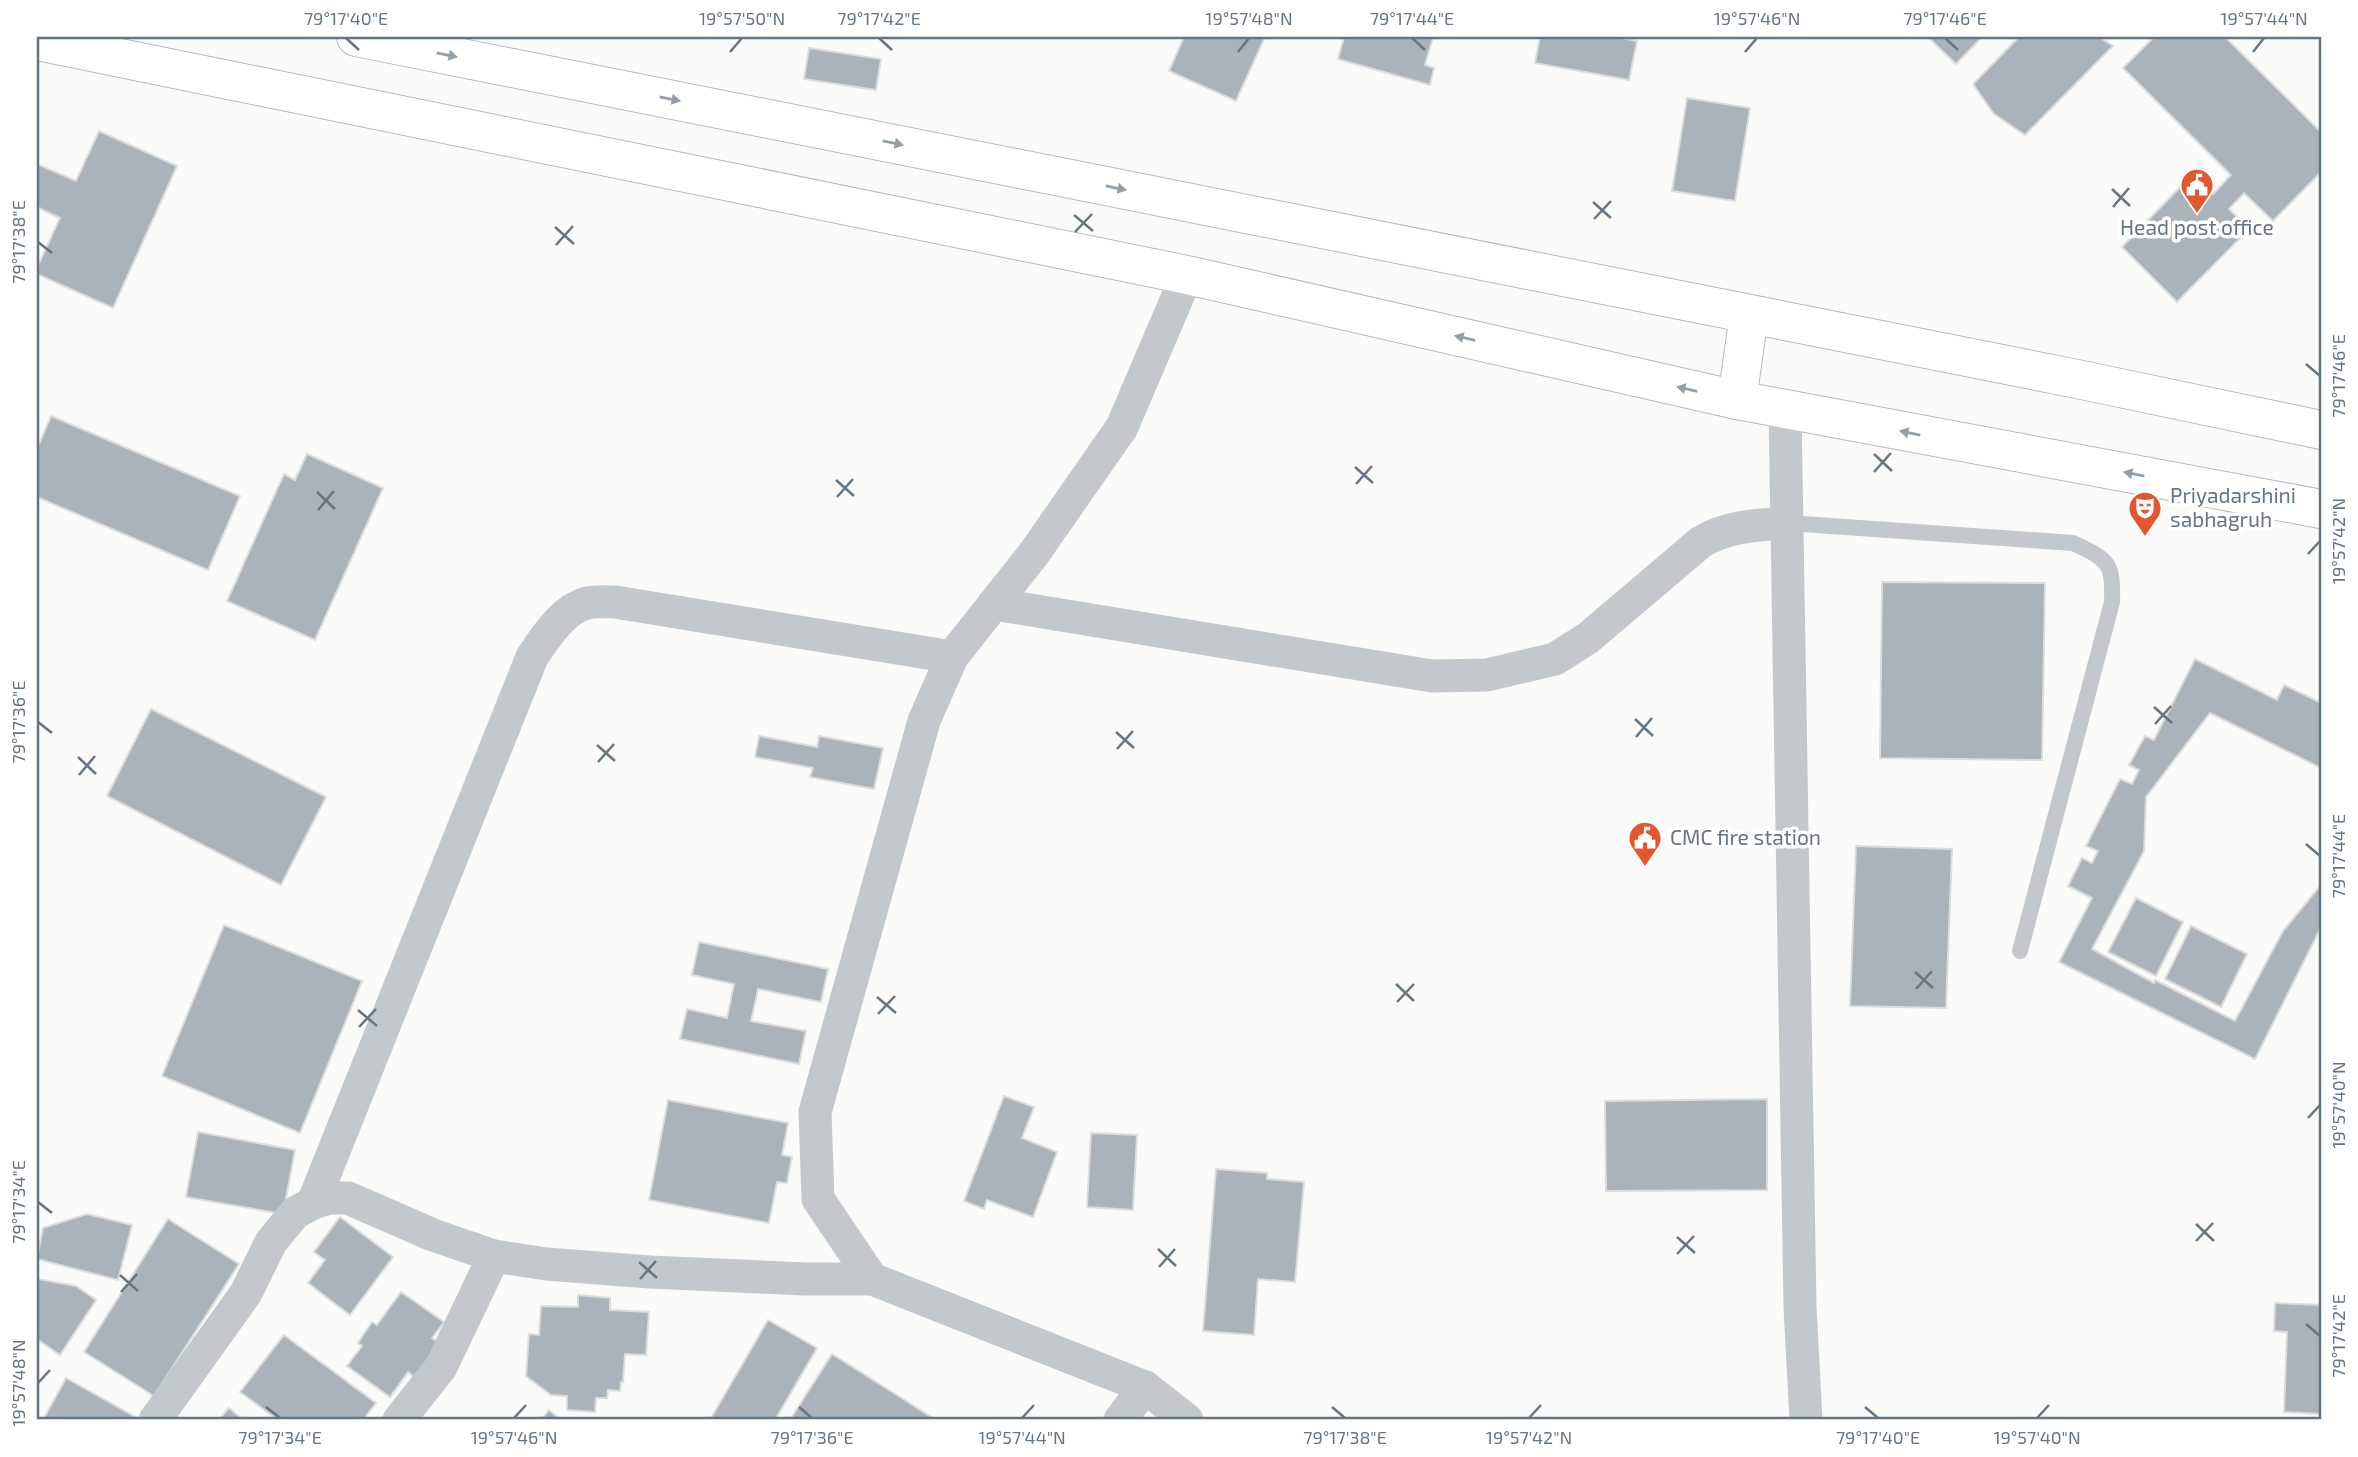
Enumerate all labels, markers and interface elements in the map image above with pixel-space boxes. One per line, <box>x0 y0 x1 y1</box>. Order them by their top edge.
text: 79°17'40"E <box>304 7 388 29</box>
text: 19°57'50"N <box>699 7 785 29</box>
text: 79°17'42"E <box>837 7 921 29</box>
text: 19°57'48"N <box>1205 7 1293 29</box>
text: 79°17'44"E <box>1370 7 1454 29</box>
text: 19°57'46"N <box>1714 7 1800 29</box>
text: 79°17'46"E <box>1903 7 1987 29</box>
text: 19°57'44"N <box>2220 7 2308 29</box>
one-way arrow <box>436 49 458 60</box>
one-way arrow <box>659 93 681 104</box>
one-way arrow <box>882 137 904 148</box>
public building icon: Head post office <box>2178 166 2216 215</box>
one-way arrow <box>1105 182 1127 193</box>
text: 79°17'38"E <box>7 200 29 284</box>
place label: Head post office <box>2120 214 2274 239</box>
one-way arrow <box>1454 332 1476 343</box>
text: 79°17'46"E <box>2327 334 2349 418</box>
one-way arrow <box>1676 383 1698 394</box>
one-way arrow <box>1899 427 1921 438</box>
one-way arrow <box>2123 469 2145 480</box>
place label: Priyadarshini sabhagruh <box>2170 482 2296 531</box>
theatre icon: Priyadarshini sabhagruh <box>2126 489 2164 538</box>
text: 19°57'42"N <box>2327 498 2349 584</box>
text: 79°17'36"E <box>7 681 29 763</box>
text: 79°17'44"E <box>2327 814 2349 898</box>
public building icon: CMC fire station <box>1626 819 1664 868</box>
place label: CMC fire station <box>1670 824 1821 849</box>
text: 19°57'40"N <box>2327 1061 2349 1149</box>
text: 79°17'34"E <box>7 1160 29 1244</box>
text: 79°17'42"E <box>2327 1294 2349 1378</box>
text: 19°57'48"N <box>7 1339 29 1427</box>
text: 79°17'34"E <box>238 1426 322 1448</box>
text: 19°57'46"N <box>471 1426 557 1448</box>
text: 79°17'36"E <box>771 1426 853 1448</box>
text: 19°57'44"N <box>978 1426 1066 1448</box>
text: 79°17'38"E <box>1303 1426 1387 1448</box>
text: 19°57'42"N <box>1486 1426 1572 1448</box>
text: 79°17'40"E <box>1836 1426 1920 1448</box>
text: 19°57'40"N <box>1993 1426 2081 1448</box>

